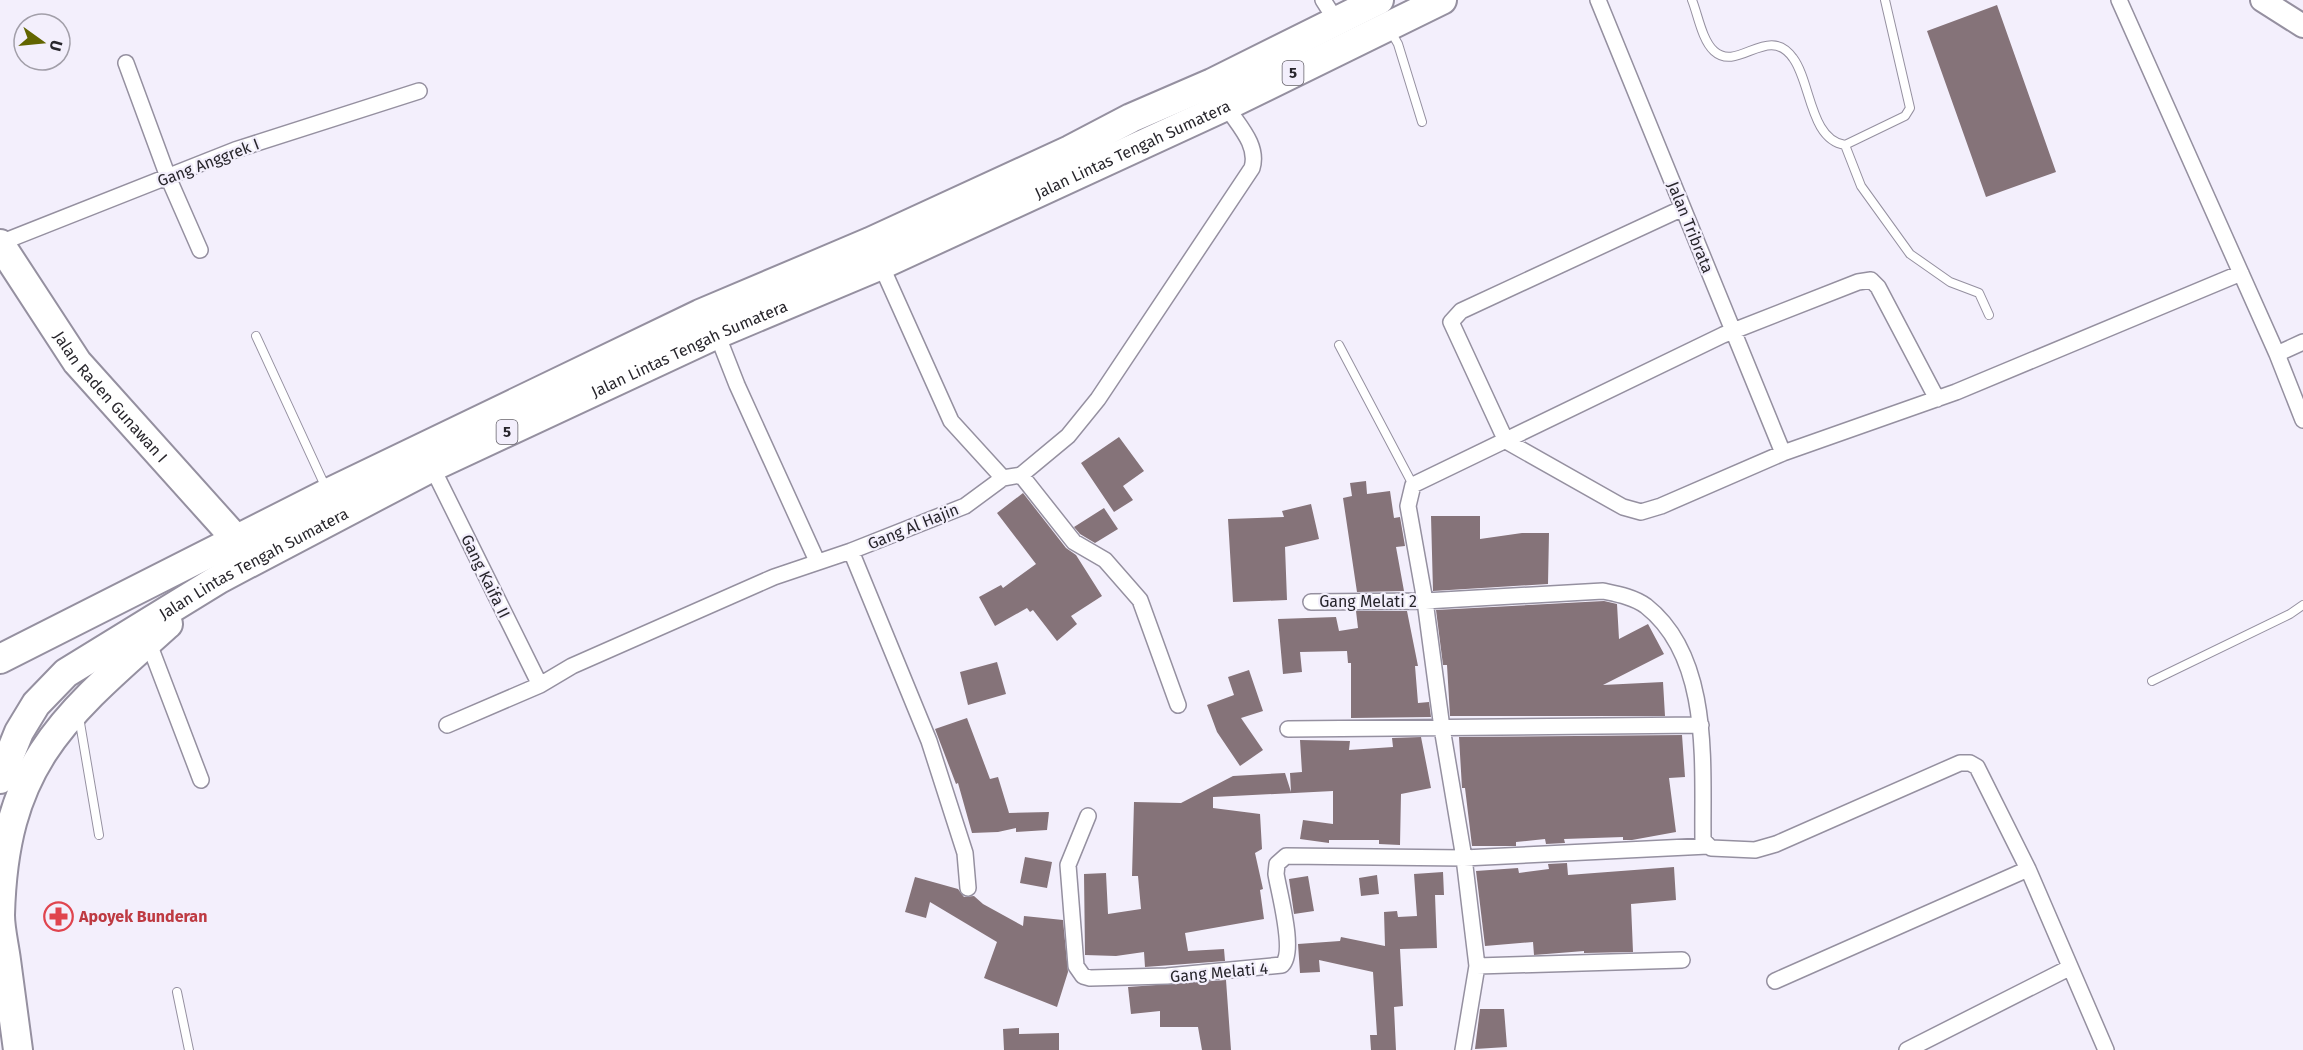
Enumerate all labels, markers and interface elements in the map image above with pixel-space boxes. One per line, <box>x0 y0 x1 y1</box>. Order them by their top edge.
north arrow <box>12 12 72 72</box>
text: U <box>45 38 67 53</box>
road number: 5 <box>1282 61 1304 85</box>
street label: Jalan Lintas Tengah Sumatera <box>1032 96 1233 203</box>
street label: Gang Anggrek I <box>155 134 262 191</box>
street label: Jalan Tribrata <box>1664 179 1718 276</box>
street label: Jalan Lintas Tengah Sumatera <box>588 296 790 401</box>
street label: Jalan Raden Gunawan I <box>49 328 171 466</box>
road number: 5 <box>496 420 518 444</box>
street label: Gang Al Hajin <box>865 500 962 553</box>
street label: Jalan Lintas Tengah Sumatera <box>156 504 352 624</box>
street label: Gang Kaifa II <box>457 531 514 621</box>
street label: Gang Melati 2 <box>1319 592 1417 611</box>
pharmacy icon: Apoyek Bunderan <box>42 900 74 932</box>
place label: Apoyek Bunderan <box>78 907 207 926</box>
street label: Gang Melati 4 <box>1169 959 1269 986</box>

